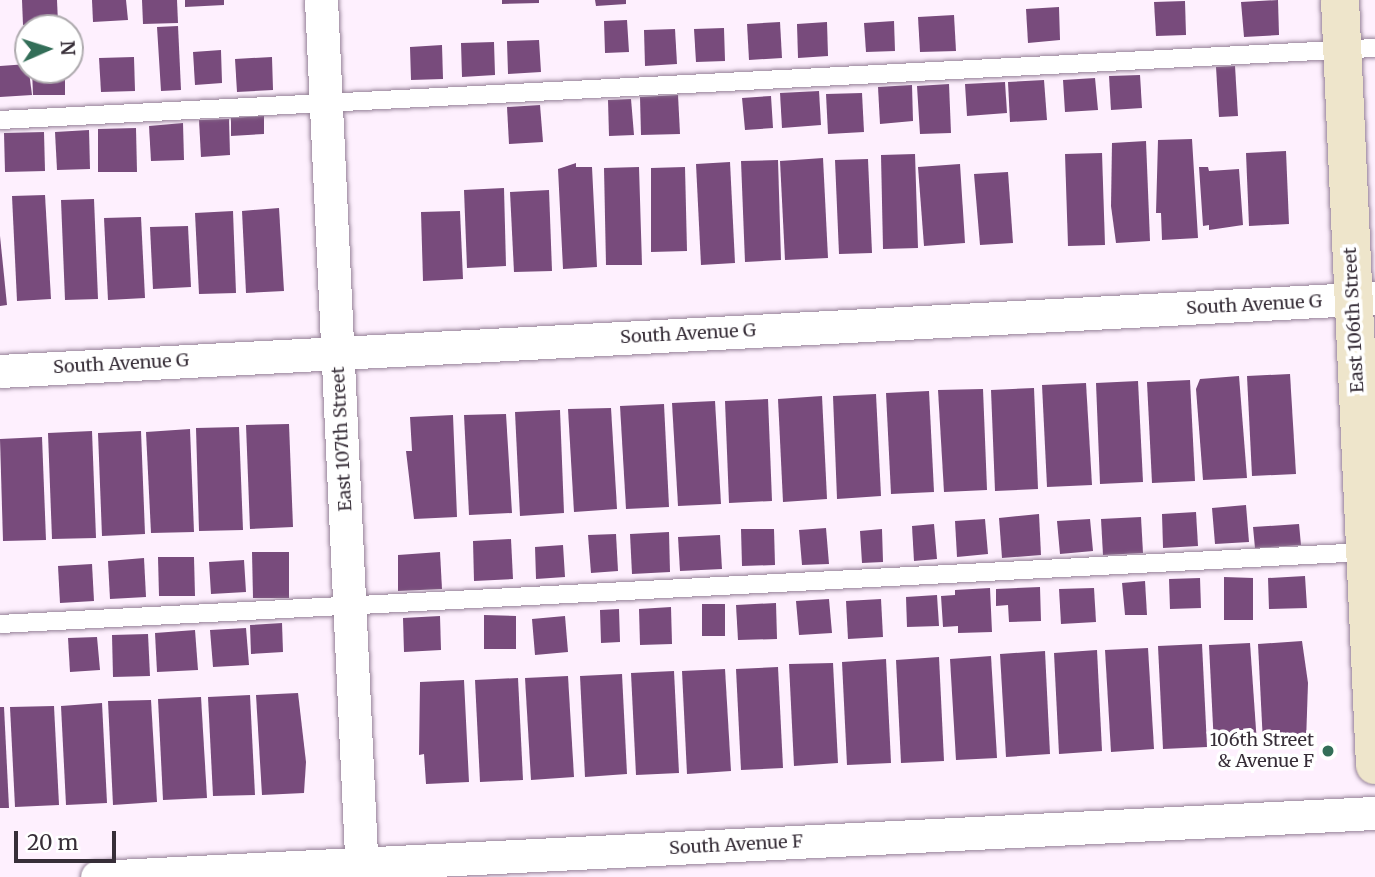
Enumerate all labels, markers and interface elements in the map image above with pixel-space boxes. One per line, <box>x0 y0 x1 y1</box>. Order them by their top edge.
north arrow <box>14 14 84 84</box>
text: N <box>56 40 80 56</box>
street label: East 106th Street <box>1339 246 1369 394</box>
street label: South Avenue G <box>1186 291 1322 319</box>
street label: South Avenue G <box>620 320 756 348</box>
street label: South Avenue G <box>53 350 189 378</box>
street label: East 107th Street <box>327 366 357 512</box>
place label: 106th Street & Avenue F <box>1210 730 1314 772</box>
marker: 106th Street & Avenue F <box>1320 743 1336 759</box>
scale bar <box>18 818 119 862</box>
text: 20 m <box>27 829 78 856</box>
street label: South Avenue F <box>668 831 804 859</box>

